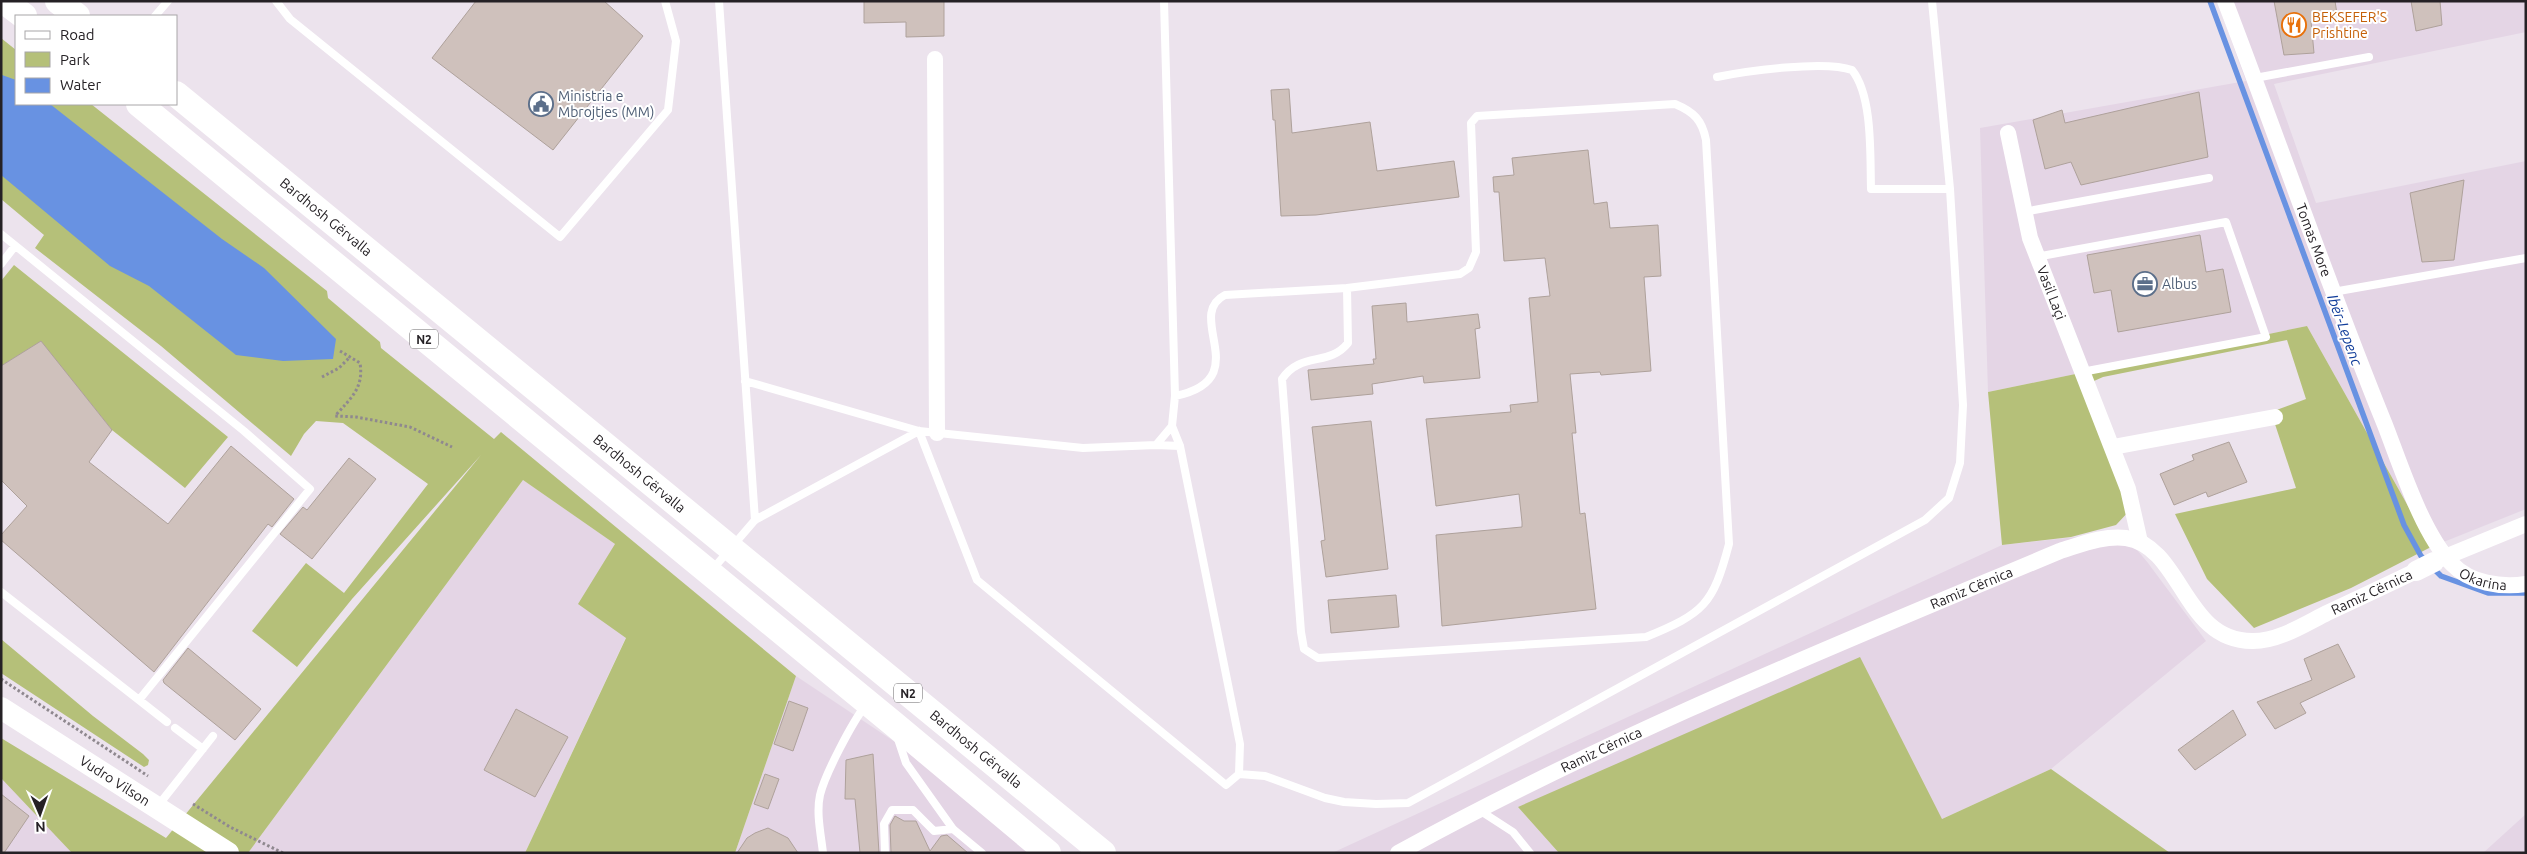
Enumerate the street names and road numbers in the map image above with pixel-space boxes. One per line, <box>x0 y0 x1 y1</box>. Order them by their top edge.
street label: Bardhosh Gërvalla <box>277 174 375 259</box>
street label: Tomas More <box>2293 201 2335 279</box>
street label: Vasil Laçi <box>2034 263 2069 322</box>
road number: N2 <box>410 329 438 348</box>
street label: Bardhosh Gërvalla <box>590 431 689 516</box>
street label: Ramiz Cërnica <box>1928 564 2015 612</box>
street label: Okarina <box>2456 565 2507 593</box>
street label: Ramiz Cërnica <box>2328 566 2415 618</box>
road number: N2 <box>894 684 922 702</box>
street label: Bardhosh Gërvalla <box>927 707 1025 791</box>
street label: Ramiz Cërnica <box>1558 724 1644 776</box>
street label: Vudro Vilson <box>77 752 153 809</box>

